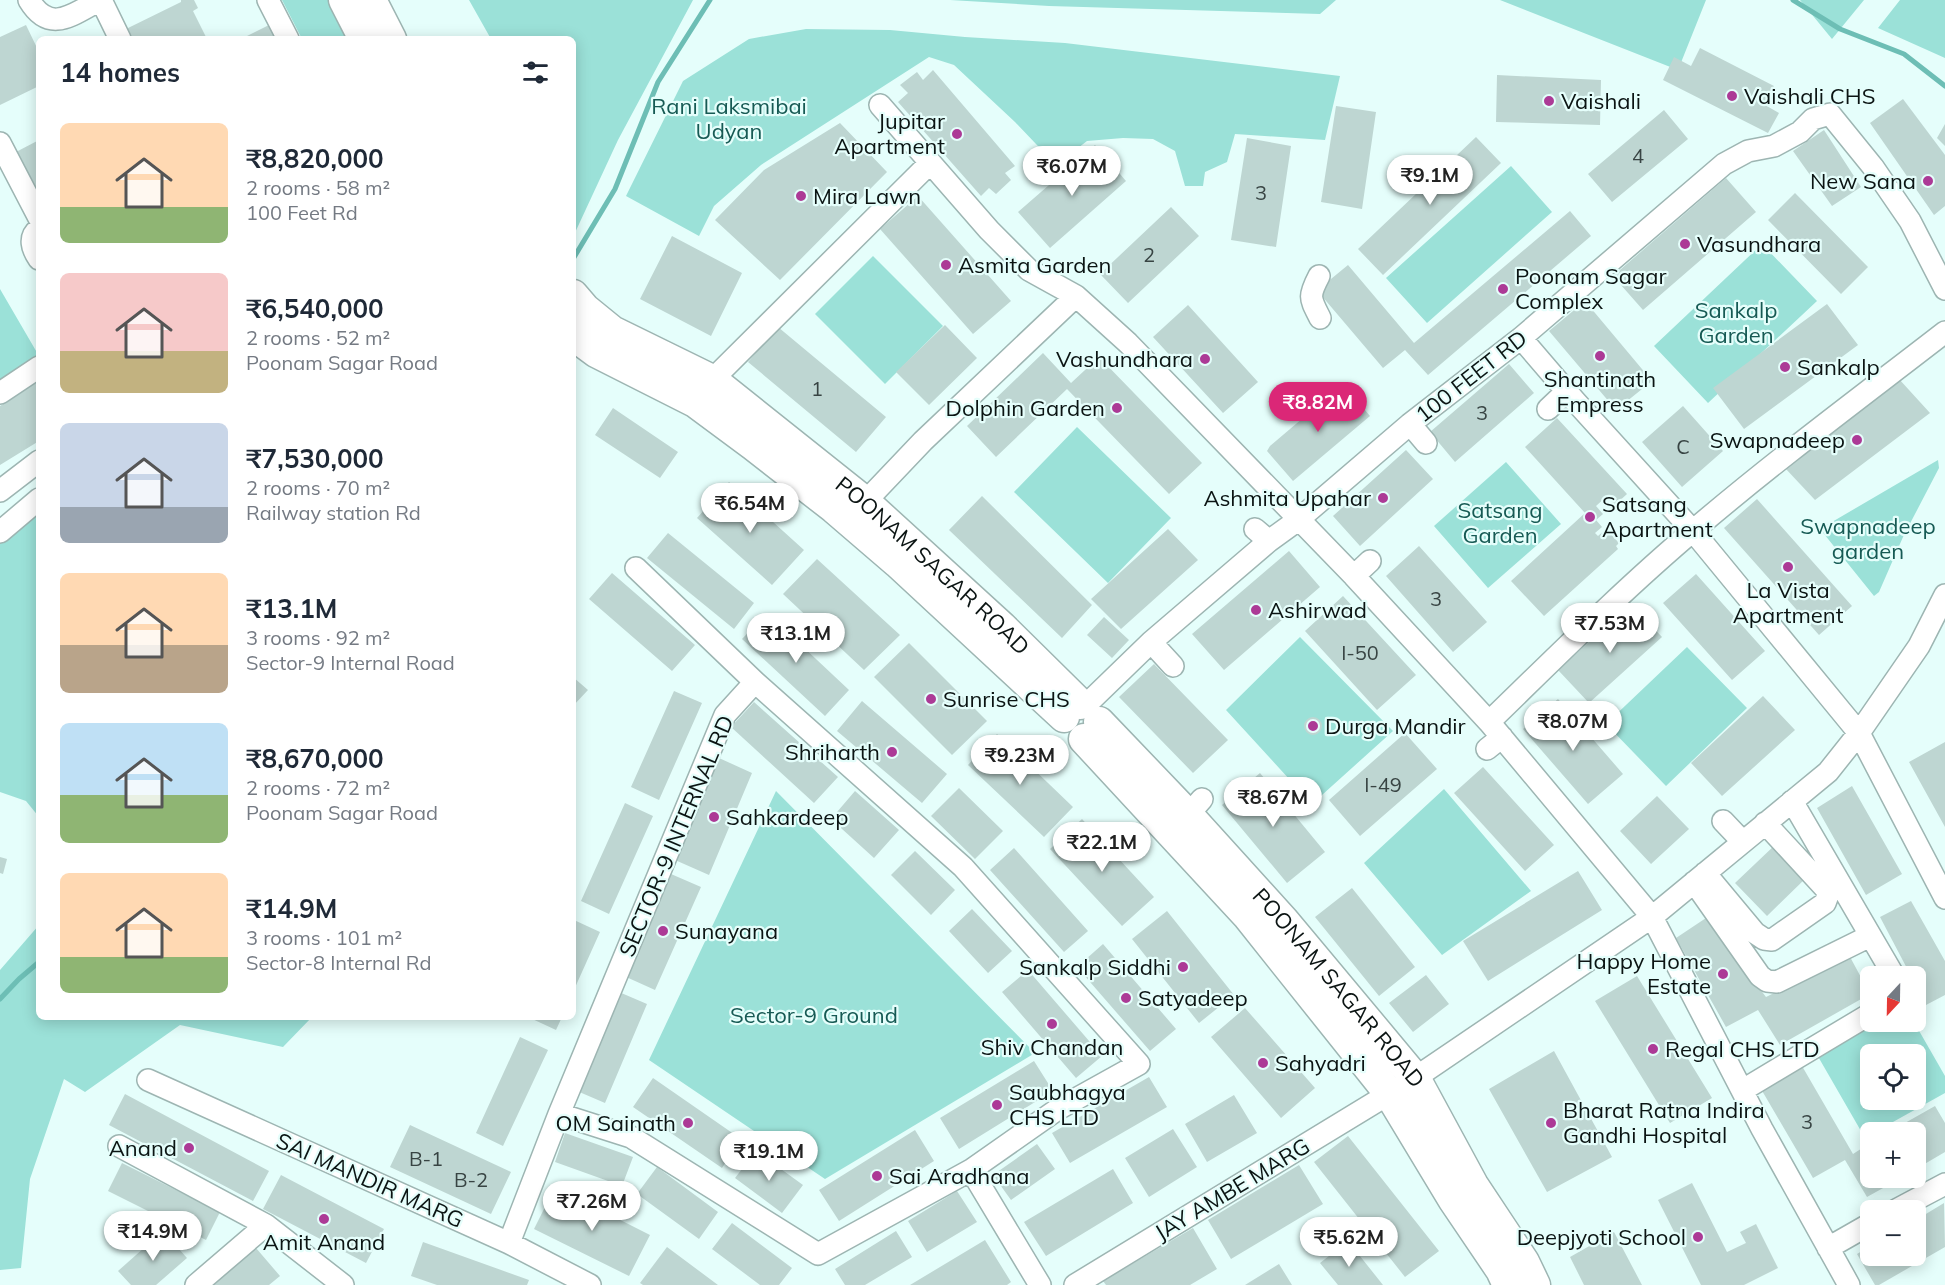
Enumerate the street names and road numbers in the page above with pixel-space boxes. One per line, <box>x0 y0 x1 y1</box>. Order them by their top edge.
street label: 100 FEET RD <box>1410 324 1532 428</box>
street label: POONAM SAGAR ROAD <box>830 470 1036 661</box>
street label: SECTOR-9 INTERNAL RD <box>612 711 740 961</box>
street label: POONAM SAGAR ROAD <box>1247 882 1431 1093</box>
street label: SAI MANDIR MARG <box>272 1126 468 1234</box>
street label: JAY AMBE MARG <box>1149 1132 1315 1246</box>

